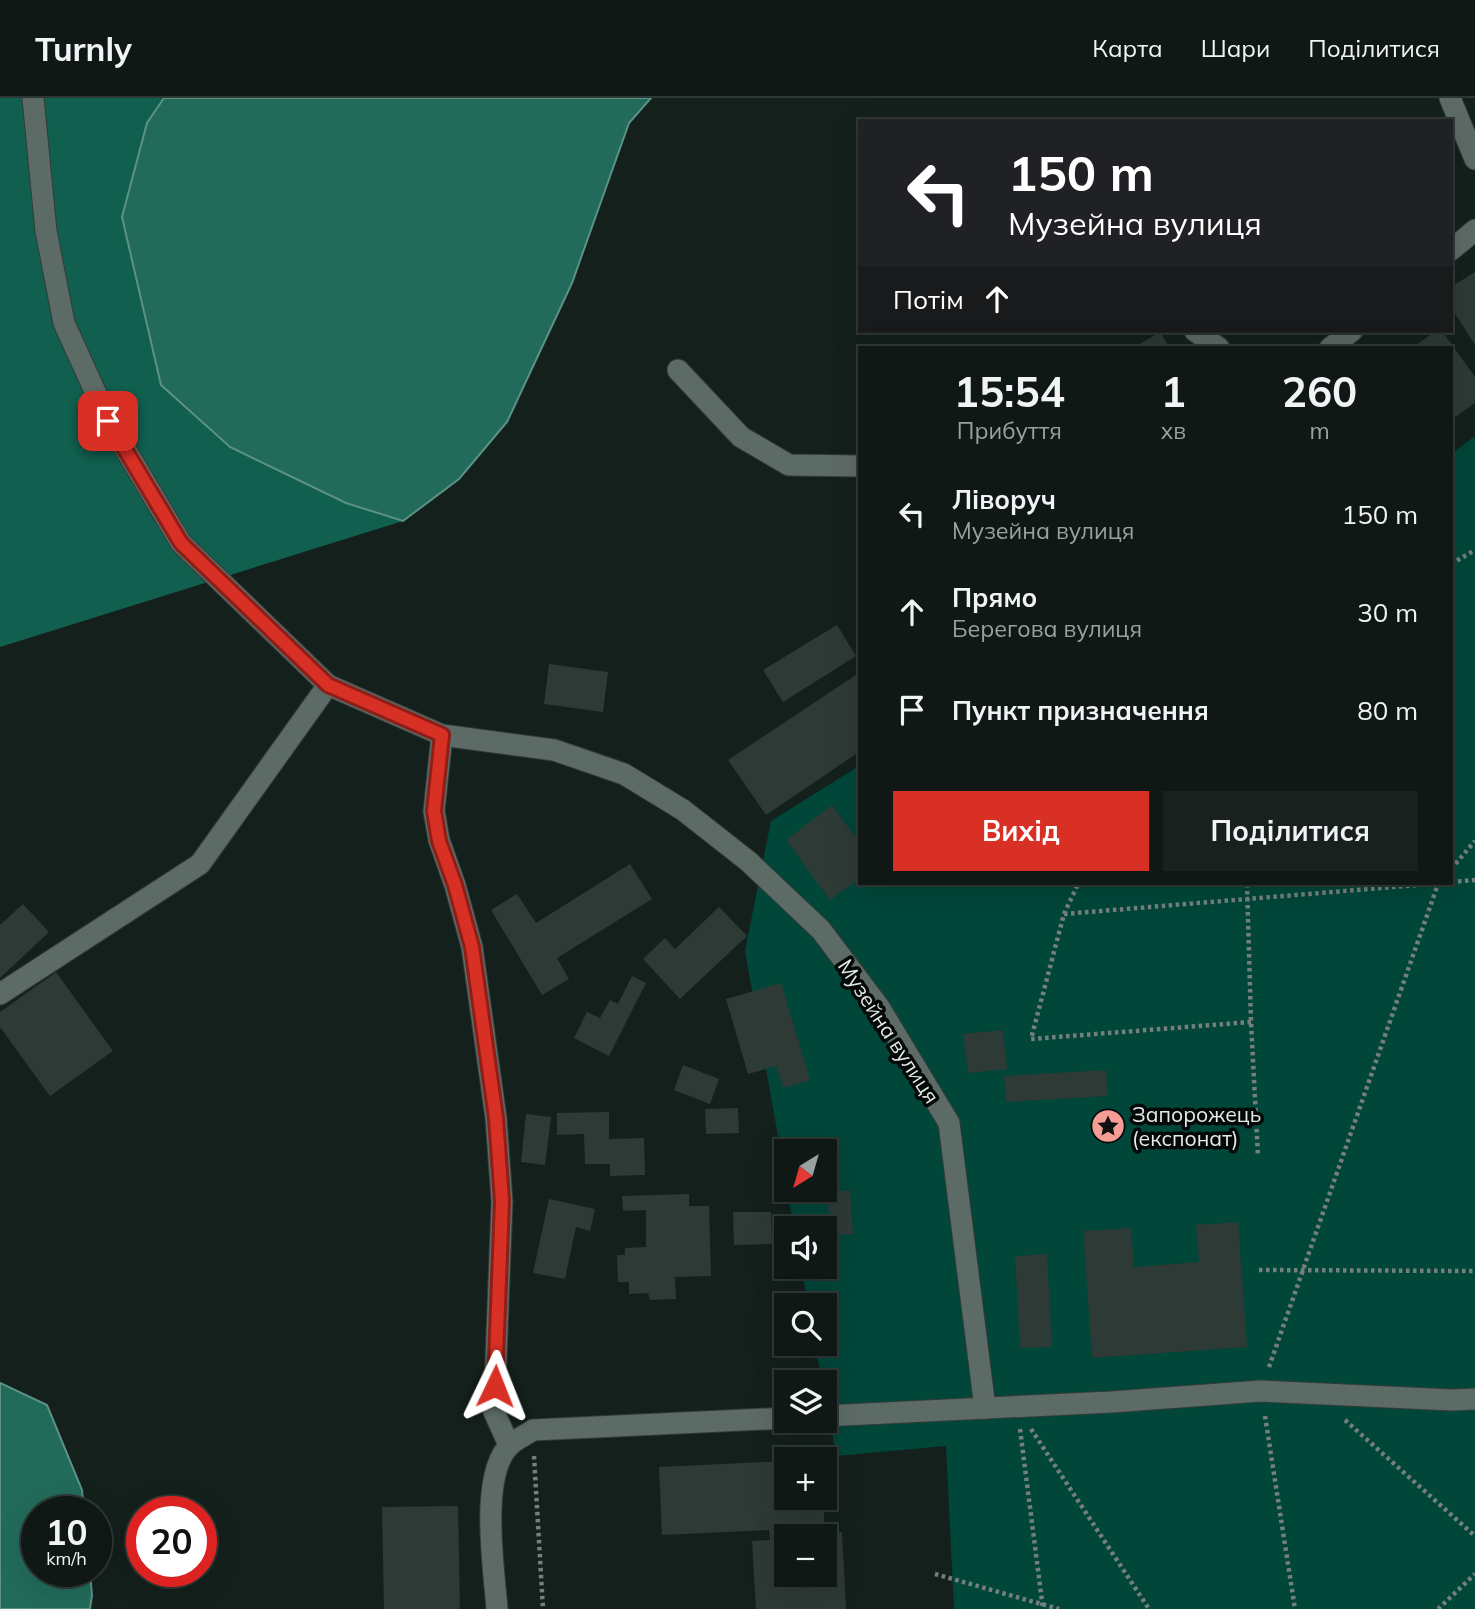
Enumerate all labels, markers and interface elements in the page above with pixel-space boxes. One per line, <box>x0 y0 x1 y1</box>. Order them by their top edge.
text: Turnly <box>35 28 132 69</box>
text: Карта <box>1092 33 1163 63</box>
text: Шари <box>1201 33 1270 63</box>
text: Поділитися <box>1308 33 1440 63</box>
text: 150 m <box>1008 142 1154 203</box>
icon: left <box>893 147 984 238</box>
text: Музейна вулиця <box>1008 203 1262 243</box>
icon: ahead <box>978 280 1016 318</box>
text: Потім <box>893 283 964 316</box>
text: 15:54 <box>954 365 1065 418</box>
text: 1 <box>1161 365 1186 418</box>
text: 260 <box>1282 365 1357 418</box>
pin <box>78 391 138 451</box>
icon: arrive <box>89 402 127 440</box>
text: Прибуття <box>957 416 1062 445</box>
text: хв <box>1161 416 1186 445</box>
text: m <box>1309 416 1330 445</box>
text: Ліворуч <box>952 483 1056 516</box>
icon: left <box>893 495 931 533</box>
text: 150 m <box>1342 498 1418 531</box>
text: Музейна вулиця <box>952 516 1135 545</box>
text: Прямо <box>952 581 1037 614</box>
icon: ahead <box>893 593 931 631</box>
text: 30 m <box>1357 596 1418 629</box>
text: Берегова вулиця <box>952 614 1142 643</box>
icon: arrive <box>893 691 931 729</box>
text: Пункт призначення <box>952 694 1209 727</box>
text: 80 m <box>1357 694 1418 727</box>
button: Вихід <box>893 791 1149 871</box>
button: Поділитися <box>1163 791 1418 871</box>
street label: Музейна вулиця <box>833 954 945 1108</box>
place label: Запорожець (експонат) <box>1132 1101 1261 1151</box>
place icon: Запорожець (експонат) <box>1089 1107 1127 1145</box>
north arrow <box>774 1139 836 1202</box>
map controls <box>774 1139 837 1587</box>
button: sound <box>774 1216 837 1279</box>
button: search <box>774 1293 837 1356</box>
position arrow <box>458 1349 532 1423</box>
button: layers <box>774 1370 837 1433</box>
button: + <box>774 1447 837 1510</box>
speed limit sign: 20 <box>126 1496 217 1587</box>
text: 10 <box>45 1510 88 1554</box>
button: − <box>774 1524 837 1587</box>
text: km/h <box>46 1547 87 1570</box>

